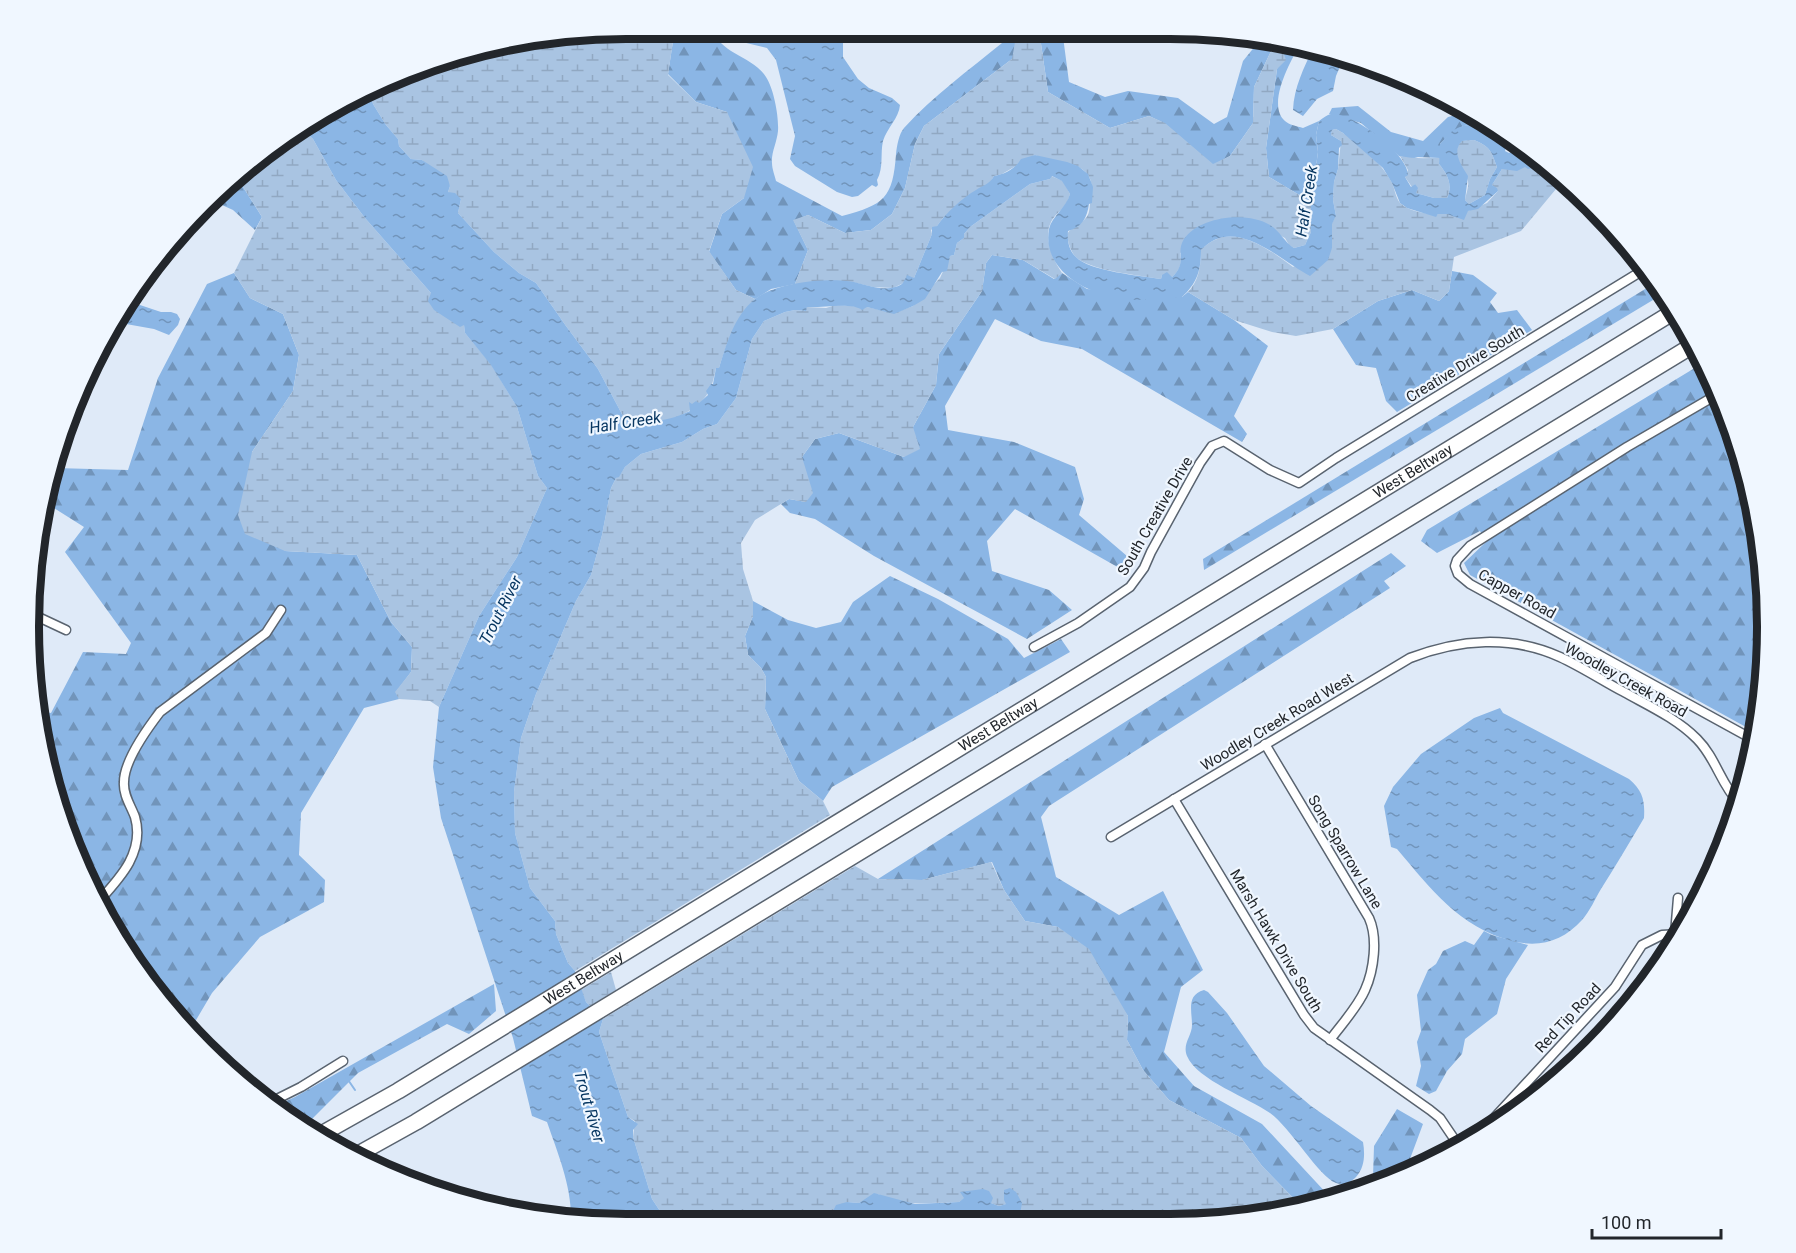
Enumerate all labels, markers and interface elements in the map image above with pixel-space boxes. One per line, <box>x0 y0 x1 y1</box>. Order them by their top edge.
water label: Half Creek <box>1291 163 1322 238</box>
street label: Creative Drive South <box>1403 322 1527 406</box>
water label: Half Creek <box>588 407 663 438</box>
street label: West Beltway <box>1370 440 1456 502</box>
street label: South Creative Drive <box>1114 453 1196 579</box>
street label: Capper Road <box>1475 565 1559 623</box>
water label: Trout River <box>475 572 526 648</box>
street label: Woodley Creek Road <box>1562 639 1690 721</box>
street label: Woodley Creek Road West <box>1197 669 1357 775</box>
street label: West Beltway <box>955 693 1041 756</box>
street label: Song Sparrow Lane <box>1304 792 1386 912</box>
street label: Marsh Hawk Drive South <box>1226 866 1326 1016</box>
street label: West Beltway <box>540 947 626 1009</box>
street label: Red Tip Road <box>1531 980 1605 1056</box>
water label: Trout River <box>570 1068 609 1145</box>
scale bar <box>1592 1202 1721 1240</box>
text: 100 m <box>1601 1212 1652 1233</box>

